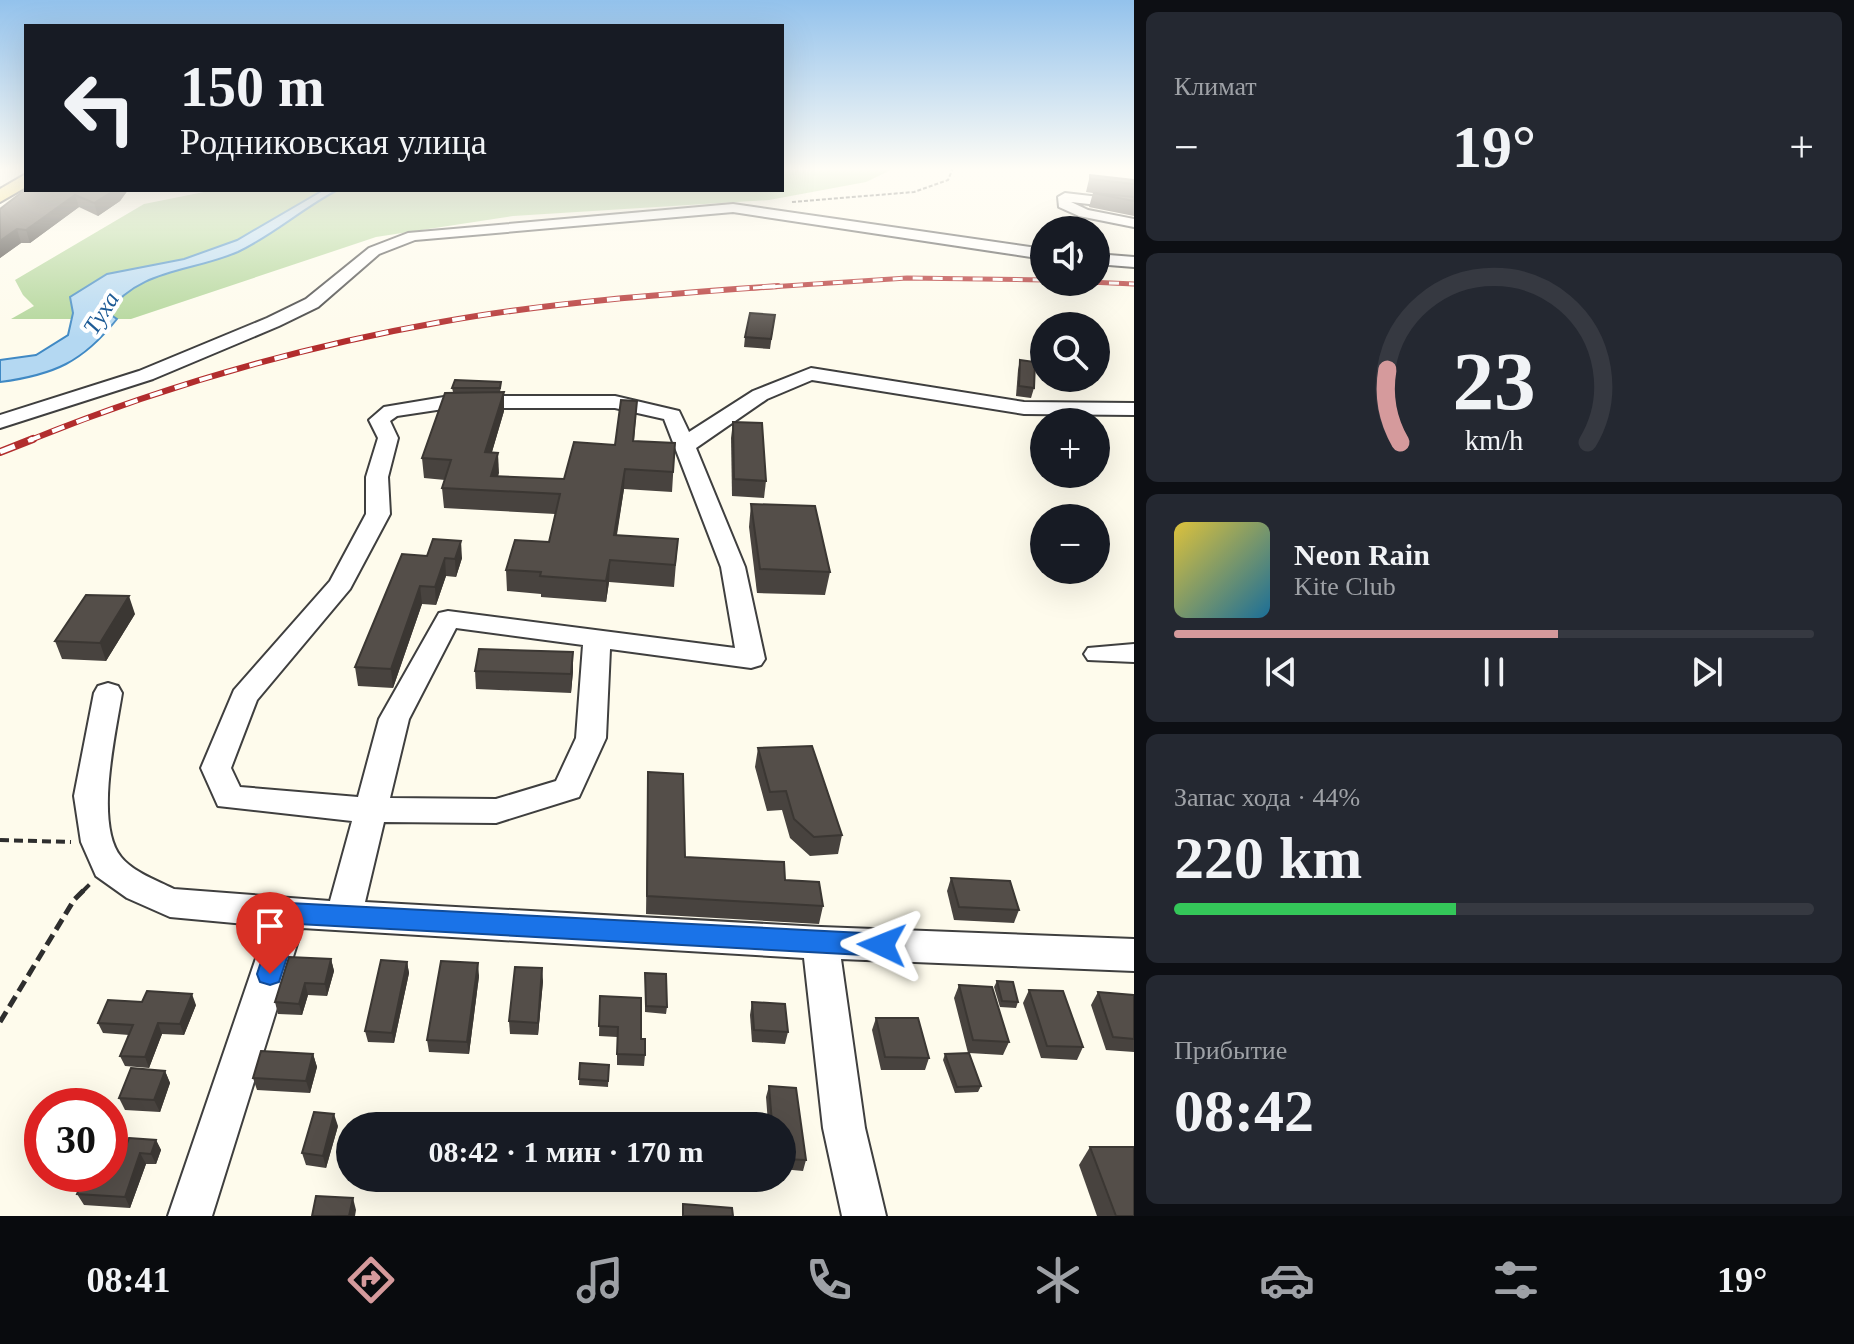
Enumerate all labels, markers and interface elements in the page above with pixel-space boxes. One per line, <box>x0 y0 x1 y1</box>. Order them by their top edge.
icon: left <box>48 56 152 160</box>
text: 150 m <box>180 56 325 118</box>
text: Климат <box>1174 72 1257 101</box>
text: 19° <box>1452 114 1536 180</box>
text: Родниковская улица <box>180 122 487 162</box>
text: − <box>1174 123 1199 172</box>
text: + <box>1789 123 1814 172</box>
map controls <box>1030 216 1110 584</box>
button: sound <box>1030 216 1110 296</box>
water label: Туха <box>78 287 124 339</box>
button: search <box>1030 312 1110 392</box>
text: 23 <box>1452 335 1536 427</box>
button: + <box>1030 408 1110 488</box>
text: km/h <box>1465 425 1523 456</box>
button: − <box>1030 504 1110 584</box>
text: Neon Rain <box>1294 538 1430 571</box>
text: Kite Club <box>1294 572 1396 601</box>
icon: previous <box>1259 650 1303 694</box>
icon: pause <box>1472 650 1516 694</box>
icon: next <box>1685 650 1729 694</box>
text: Запас хода · 44% <box>1174 783 1360 812</box>
text: 220 km <box>1174 825 1362 891</box>
pin <box>236 892 304 974</box>
position arrow <box>840 903 924 987</box>
icon: arrive <box>248 904 292 948</box>
text: Прибытие <box>1174 1036 1287 1065</box>
text: 08:42 <box>1174 1078 1314 1144</box>
speed limit sign: 30 <box>24 1088 128 1192</box>
text: 08:42 · 1 мин · 170 m <box>429 1135 704 1168</box>
icon: directions <box>343 1252 399 1308</box>
icon: music <box>572 1252 628 1308</box>
icon: phone <box>801 1252 857 1308</box>
icon: climate <box>1030 1252 1086 1308</box>
icon: car <box>1259 1252 1315 1308</box>
icon: filters <box>1488 1252 1544 1308</box>
text: 08:41 <box>86 1260 170 1300</box>
text: 19° <box>1717 1260 1767 1300</box>

